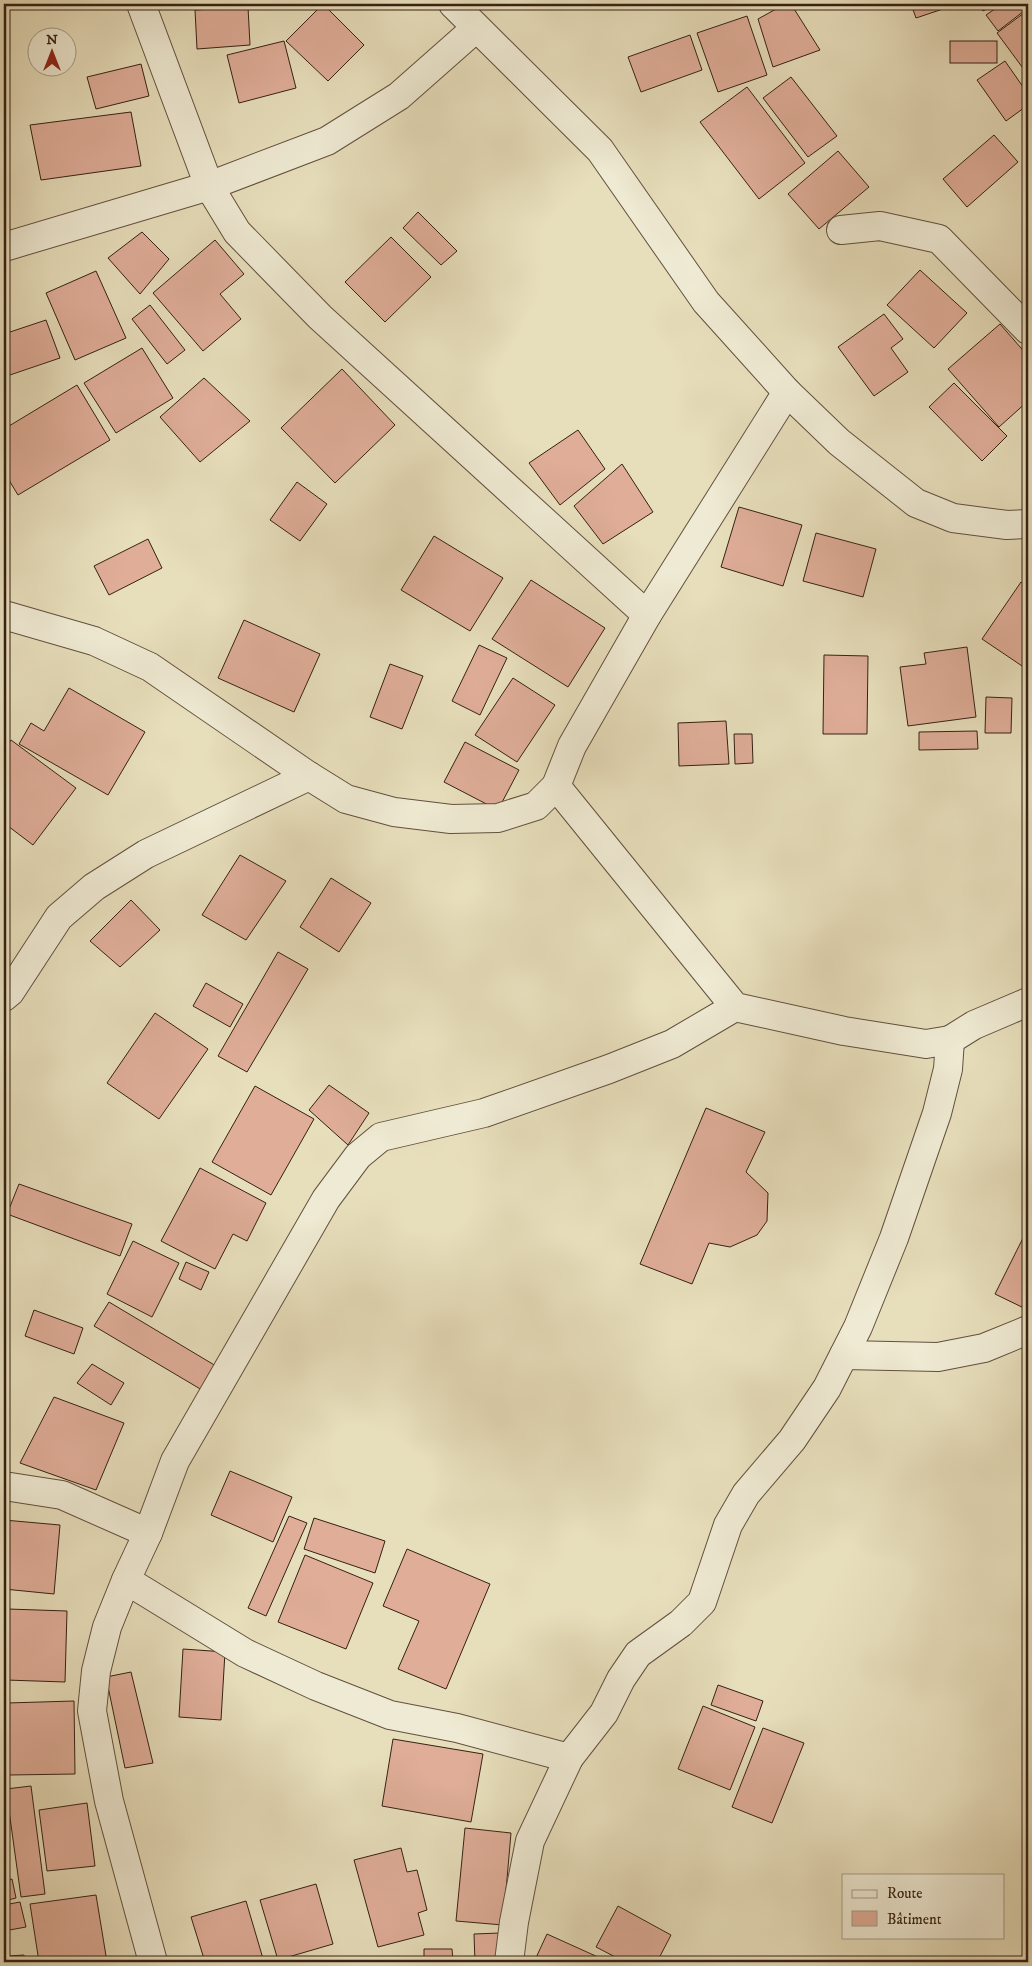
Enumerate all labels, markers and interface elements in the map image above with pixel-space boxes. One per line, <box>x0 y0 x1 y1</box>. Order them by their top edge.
north arrow <box>28 28 78 78</box>
text: N <box>46 31 58 49</box>
legend <box>842 1874 1004 1938</box>
text: Route <box>887 1884 922 1903</box>
text: Bâtiment <box>887 1910 942 1929</box>

